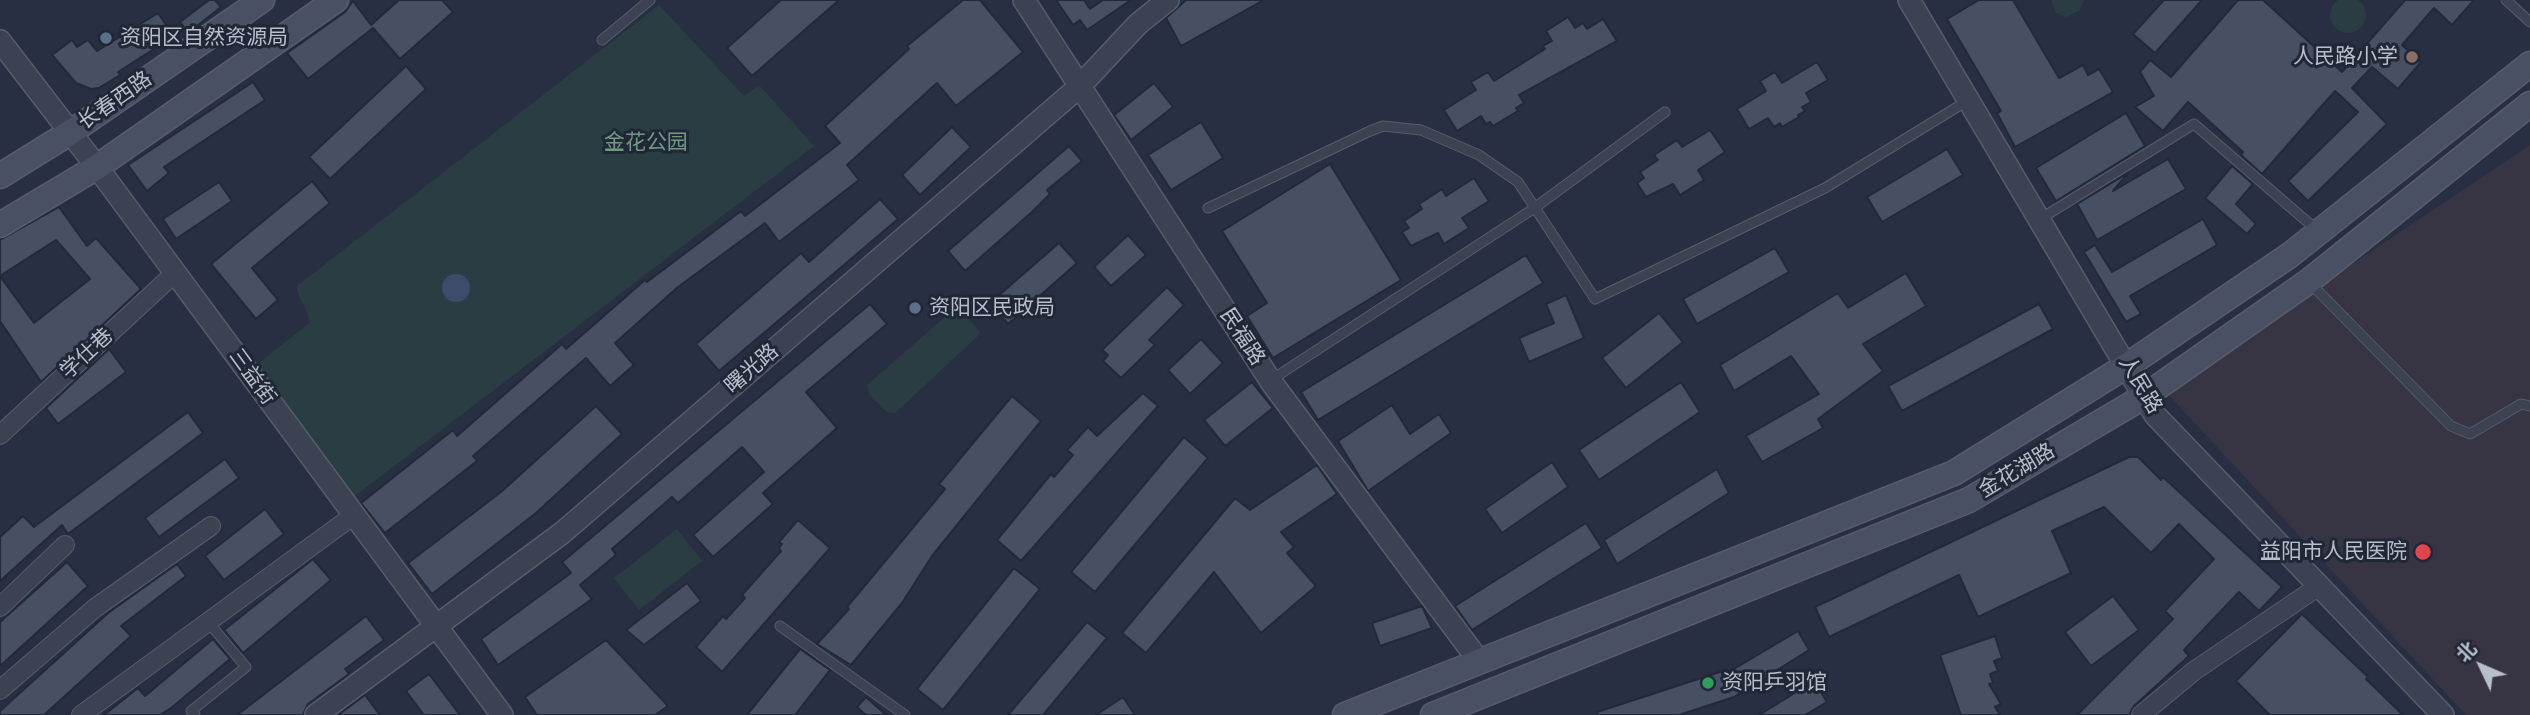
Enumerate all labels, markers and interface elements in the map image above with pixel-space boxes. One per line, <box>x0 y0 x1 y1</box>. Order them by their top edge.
place label: 资阳区自然资源局 <box>120 25 288 51</box>
marker: 资阳区自然资源局 <box>98 30 114 46</box>
place label: 人民路小学 <box>2293 44 2398 70</box>
marker: 人民路小学 <box>2404 49 2420 65</box>
street label: 长春西路 <box>73 67 157 135</box>
park label: 金花公园 <box>604 130 688 156</box>
place label: 资阳区民政局 <box>929 295 1055 321</box>
marker: 资阳区民政局 <box>907 300 923 316</box>
street label: 民福路 <box>1214 304 1270 370</box>
street label: 学仕巷 <box>55 323 119 385</box>
street label: 曙光路 <box>720 339 784 399</box>
street label: 三益街 <box>223 344 281 410</box>
street label: 人民路 <box>2113 352 2167 418</box>
street label: 金花湖路 <box>1975 439 2059 503</box>
place label: 益阳市人民医院 <box>2260 539 2407 565</box>
marker: 益阳市人民医院 <box>2413 542 2433 562</box>
north arrow <box>2446 631 2516 701</box>
text: 北 <box>2450 636 2482 667</box>
place label: 资阳乒羽馆 <box>1722 670 1827 696</box>
marker: 资阳乒羽馆 <box>1700 675 1716 691</box>

